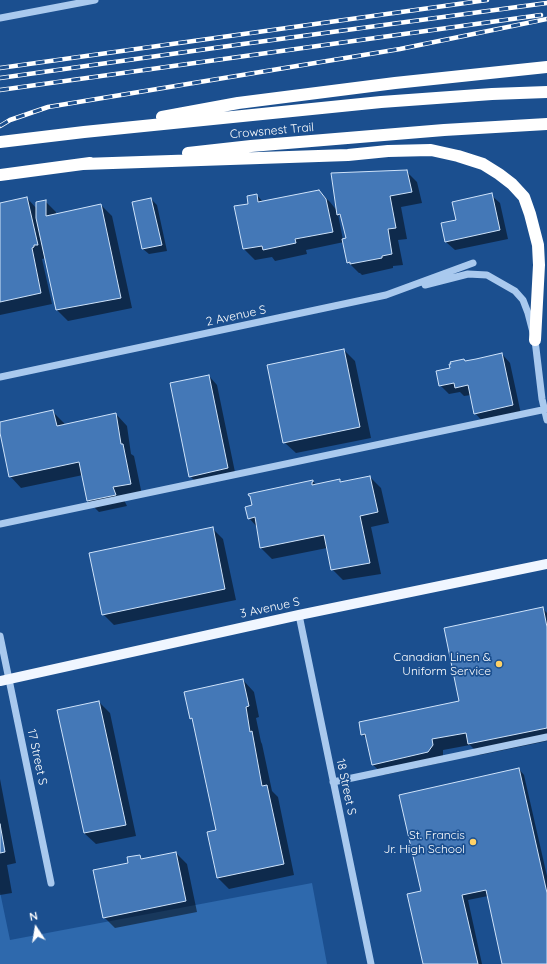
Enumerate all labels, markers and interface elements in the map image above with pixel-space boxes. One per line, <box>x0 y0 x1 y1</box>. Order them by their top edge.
street label: Crowsnest Trail <box>229 120 315 142</box>
street label: 2 Avenue S <box>205 303 267 329</box>
street label: 3 Avenue S <box>239 595 301 621</box>
place label: Canadian Linen & Uniform Service <box>393 650 491 678</box>
marker: Canadian Linen & Uniform Service <box>494 659 504 669</box>
street label: 17 Street S <box>24 728 50 786</box>
street label: 18 Street S <box>333 758 359 816</box>
place label: St. Francis Jr. High School <box>384 828 465 856</box>
marker: St. Francis Jr. High School <box>468 837 478 847</box>
north arrow <box>16 908 56 948</box>
text: N <box>28 909 39 924</box>

